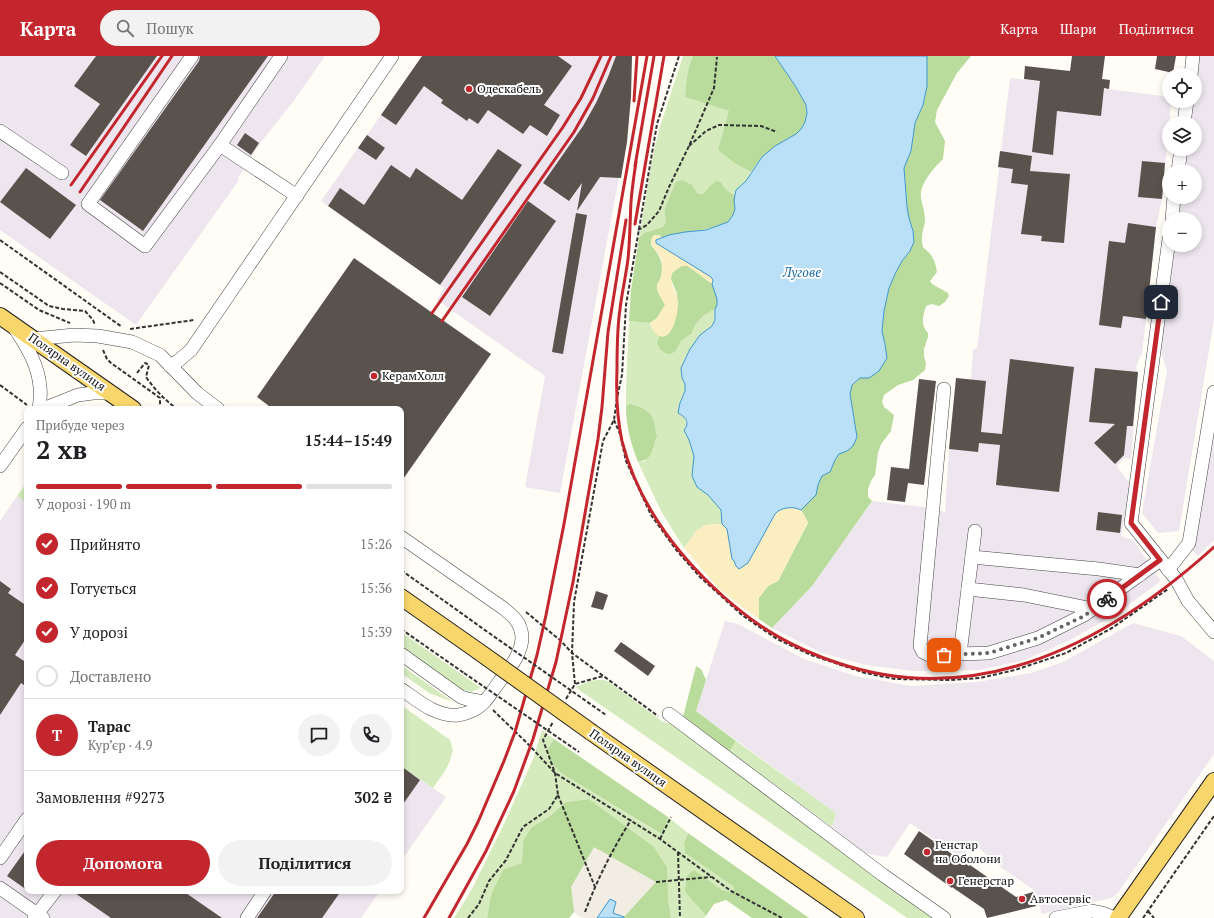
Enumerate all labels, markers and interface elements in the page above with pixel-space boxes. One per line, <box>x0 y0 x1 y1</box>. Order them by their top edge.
search box <box>100 10 380 46</box>
text: Карта <box>20 16 76 41</box>
icon: search <box>114 17 136 39</box>
text: Пошук <box>146 18 194 38</box>
text: Карта <box>1000 19 1038 38</box>
text: Шари <box>1060 19 1097 38</box>
text: Поділитися <box>1119 19 1194 38</box>
map controls <box>1162 68 1202 252</box>
button: locate <box>1162 68 1202 108</box>
place label: Одескабель <box>477 81 541 96</box>
marker: Одескабель <box>464 84 474 94</box>
button: layers <box>1162 116 1202 156</box>
button: + <box>1162 164 1202 204</box>
button: − <box>1162 212 1202 252</box>
water label: Лугове <box>782 263 821 281</box>
pin <box>1144 285 1178 319</box>
icon: home <box>1150 291 1172 313</box>
street label: Полярна вулиця <box>26 329 109 394</box>
place label: КерамХолл <box>382 368 444 383</box>
marker: КерамХолл <box>369 371 379 381</box>
text: Прибуде через <box>36 416 125 434</box>
text: 15:44–15:49 <box>305 430 392 450</box>
text: 2 хв <box>36 432 87 466</box>
text: У дорозі · 190 m <box>36 495 131 513</box>
icon: check <box>36 533 58 555</box>
text: Прийнято <box>70 534 140 554</box>
text: 15:26 <box>360 535 392 553</box>
icon: check <box>36 577 58 599</box>
text: Готується <box>70 578 137 598</box>
text: 15:36 <box>360 579 392 597</box>
courier <box>1087 579 1127 619</box>
icon: bike <box>1096 588 1118 610</box>
icon: check <box>36 621 58 643</box>
text: У дорозі <box>70 622 128 642</box>
text: 15:39 <box>360 623 392 641</box>
pin <box>927 638 961 672</box>
icon: bag <box>933 644 955 666</box>
text: Доставлено <box>70 666 151 686</box>
button: chat <box>298 714 340 756</box>
button: phone <box>350 714 392 756</box>
text: Тарас <box>88 716 131 736</box>
text: Т <box>52 725 62 745</box>
street label: Полярна вулиця <box>587 725 670 790</box>
text: Кур’єр · 4.9 <box>88 736 152 754</box>
text: Замовлення #9273 <box>36 787 165 807</box>
text: 302 ₴ <box>354 787 392 807</box>
place label: Генстар на Оболони <box>935 837 1001 866</box>
button: Допомога <box>36 840 210 886</box>
button: Поділитися <box>218 840 392 886</box>
marker: Генстар на Оболони <box>922 847 932 857</box>
place label: Генерстар <box>958 873 1014 888</box>
marker: Генерстар <box>945 876 955 886</box>
place label: Автосервіс <box>1030 891 1091 906</box>
marker: Автосервіс <box>1017 894 1027 904</box>

